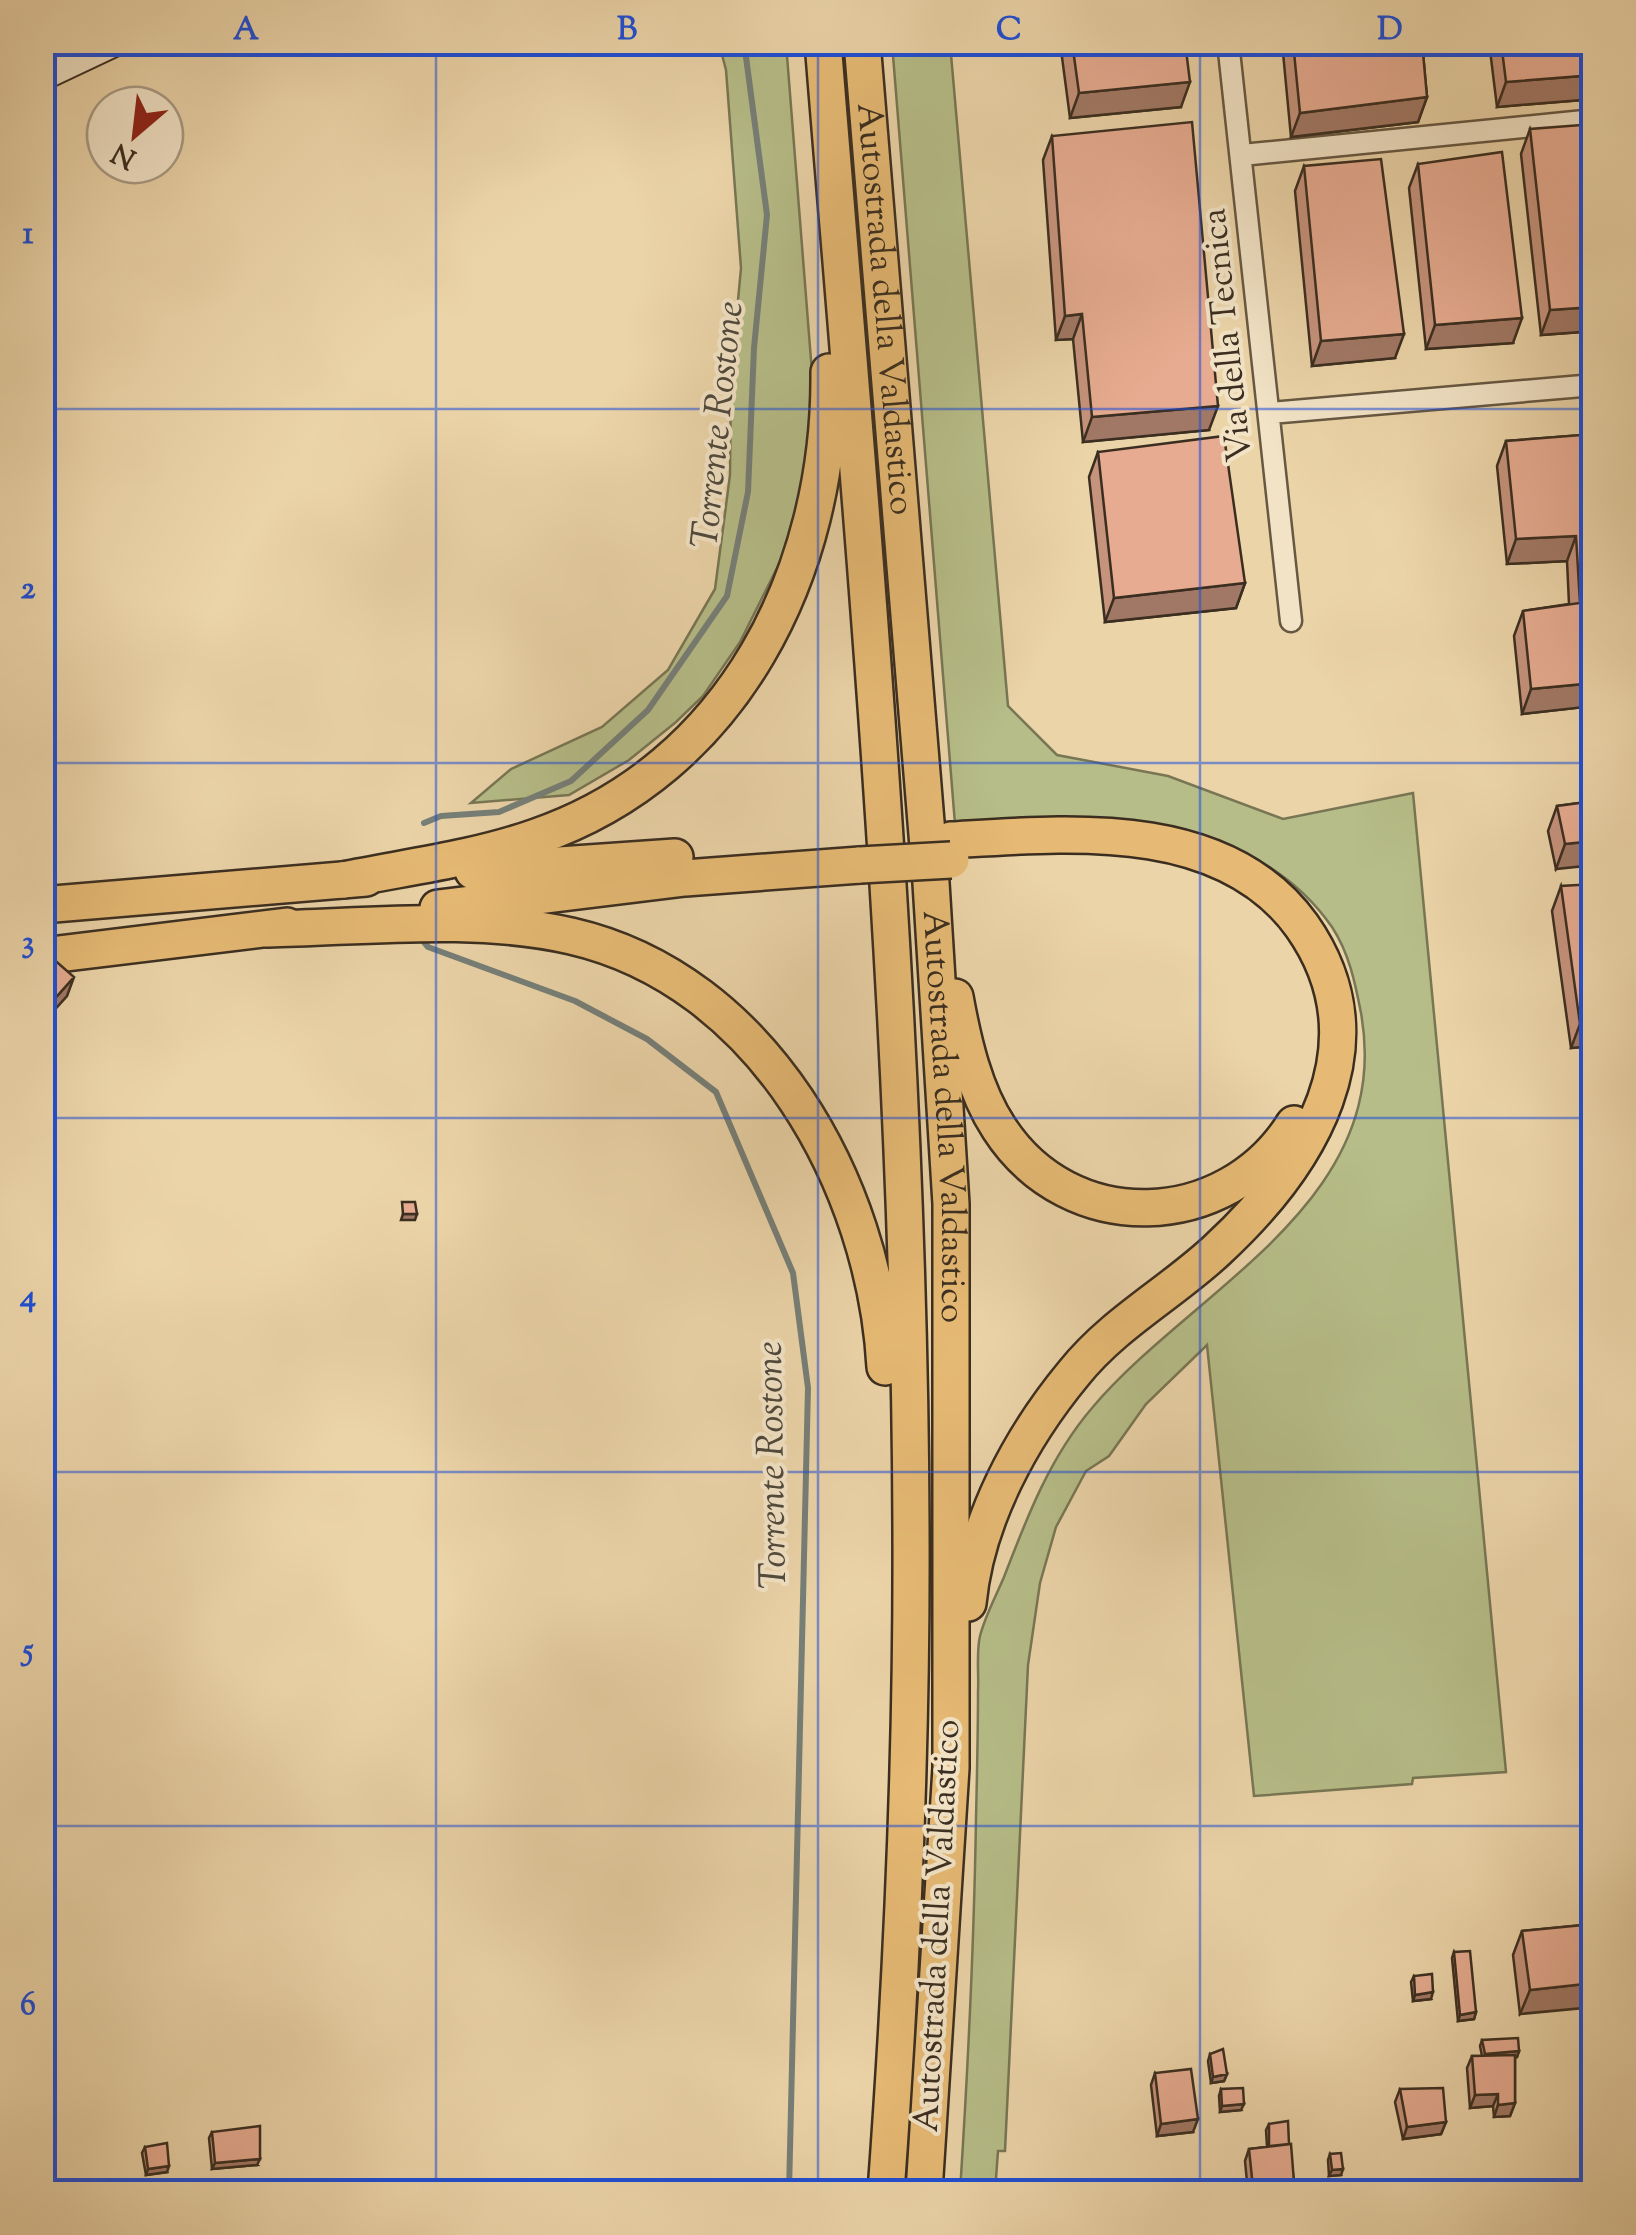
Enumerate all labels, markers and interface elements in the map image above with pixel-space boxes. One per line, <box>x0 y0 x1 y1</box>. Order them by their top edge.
text: A <box>233 8 259 54</box>
text: B <box>617 8 637 54</box>
text: C <box>996 8 1022 54</box>
text: D <box>1377 8 1403 54</box>
north arrow <box>85 85 185 185</box>
street label: Autostrada della Valdastico <box>842 101 926 517</box>
text: N <box>105 132 144 177</box>
street label: Via della Tecnica <box>1190 206 1268 464</box>
text: 1 <box>23 212 34 258</box>
water label: Torrente Rostone <box>680 299 760 551</box>
text: 2 <box>21 567 36 613</box>
street label: Autostrada della Valdastico <box>907 909 977 1323</box>
text: 3 <box>22 921 34 967</box>
text: 4 <box>19 1275 36 1321</box>
water label: Torrente Rostone <box>745 1341 803 1589</box>
text: 5 <box>20 1629 34 1675</box>
street label: Autostrada della Valdastico <box>903 1718 975 2134</box>
text: 6 <box>20 1983 36 2029</box>

